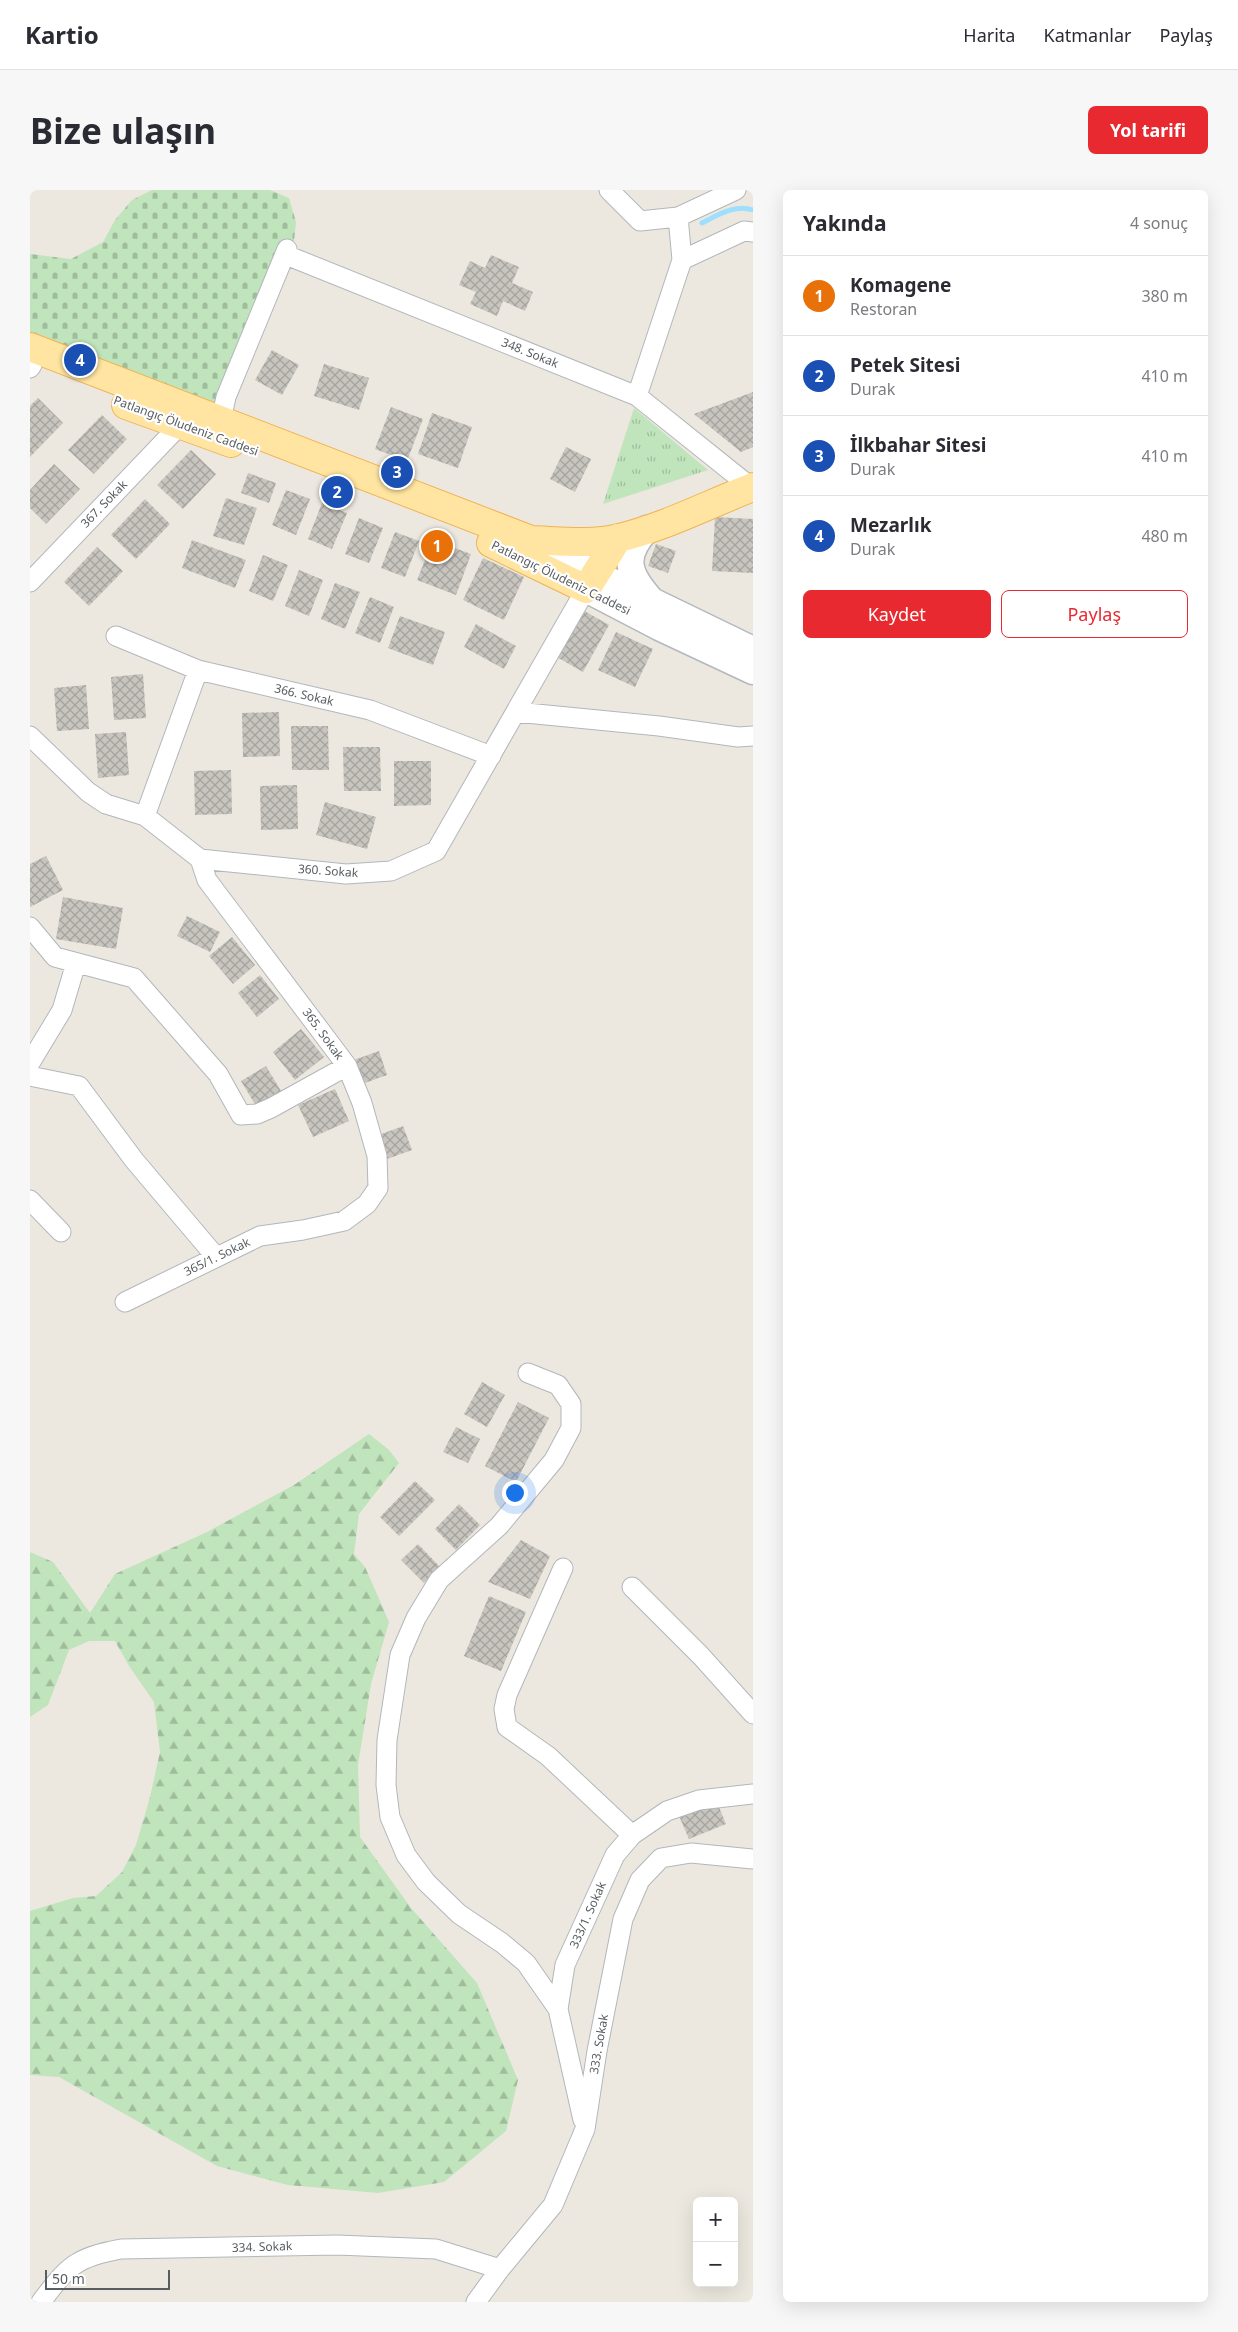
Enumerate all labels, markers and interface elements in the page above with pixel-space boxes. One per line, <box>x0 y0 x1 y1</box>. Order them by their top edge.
text: Kartio <box>25 18 99 51</box>
text: Harita <box>963 23 1015 47</box>
text: Katmanlar <box>1043 23 1131 47</box>
text: Paylaş <box>1159 23 1213 47</box>
button: Yol tarifi <box>1088 106 1208 154</box>
text: Bize ulaşın <box>30 107 216 154</box>
text: Yakında <box>803 209 886 237</box>
text: 4 sonuç <box>1130 212 1188 234</box>
text: Komagene <box>850 272 951 298</box>
text: 1 <box>814 285 824 307</box>
text: 380 m <box>1141 285 1188 307</box>
text: Restoran <box>850 298 917 320</box>
street label: 348. Sokak <box>499 333 562 372</box>
pin: 4 <box>64 341 96 379</box>
text: Petek Sitesi <box>850 352 960 378</box>
text: 2 <box>814 365 824 387</box>
text: 410 m <box>1141 365 1188 387</box>
text: Durak <box>850 378 895 400</box>
street label: Patlangıç Öludeniz Caddesi <box>111 391 261 460</box>
text: İlkbahar Sitesi <box>850 432 986 458</box>
text: 3 <box>814 445 824 467</box>
text: 410 m <box>1141 445 1188 467</box>
pin: 3 <box>381 453 413 491</box>
text: Durak <box>850 458 895 480</box>
pin: 2 <box>321 473 353 511</box>
street label: 367. Sokak <box>77 476 131 531</box>
text: Mezarlık <box>850 512 931 538</box>
text: 4 <box>814 525 824 547</box>
text: 480 m <box>1141 525 1188 547</box>
pin: 1 <box>421 527 453 565</box>
street label: Patlangıç Öludeniz Caddesi <box>489 536 634 619</box>
text: Durak <box>850 538 895 560</box>
button: Kaydet <box>803 590 991 638</box>
button: Paylaş <box>1001 590 1188 638</box>
street label: 366. Sokak <box>273 679 336 710</box>
street label: 360. Sokak <box>297 860 359 881</box>
street label: 365. Sokak <box>299 1004 348 1064</box>
street label: 365/1. Sokak <box>181 1233 253 1280</box>
your location <box>502 1480 528 1506</box>
street label: 333/1. Sokak <box>565 1878 610 1951</box>
street label: 333. Sokak <box>585 2012 612 2075</box>
map controls <box>693 2197 738 2287</box>
button: + <box>693 2197 738 2242</box>
street label: 334. Sokak <box>232 2237 293 2256</box>
button: − <box>693 2242 738 2287</box>
scale bar <box>45 2267 170 2290</box>
text: 50 m <box>52 2269 85 2288</box>

